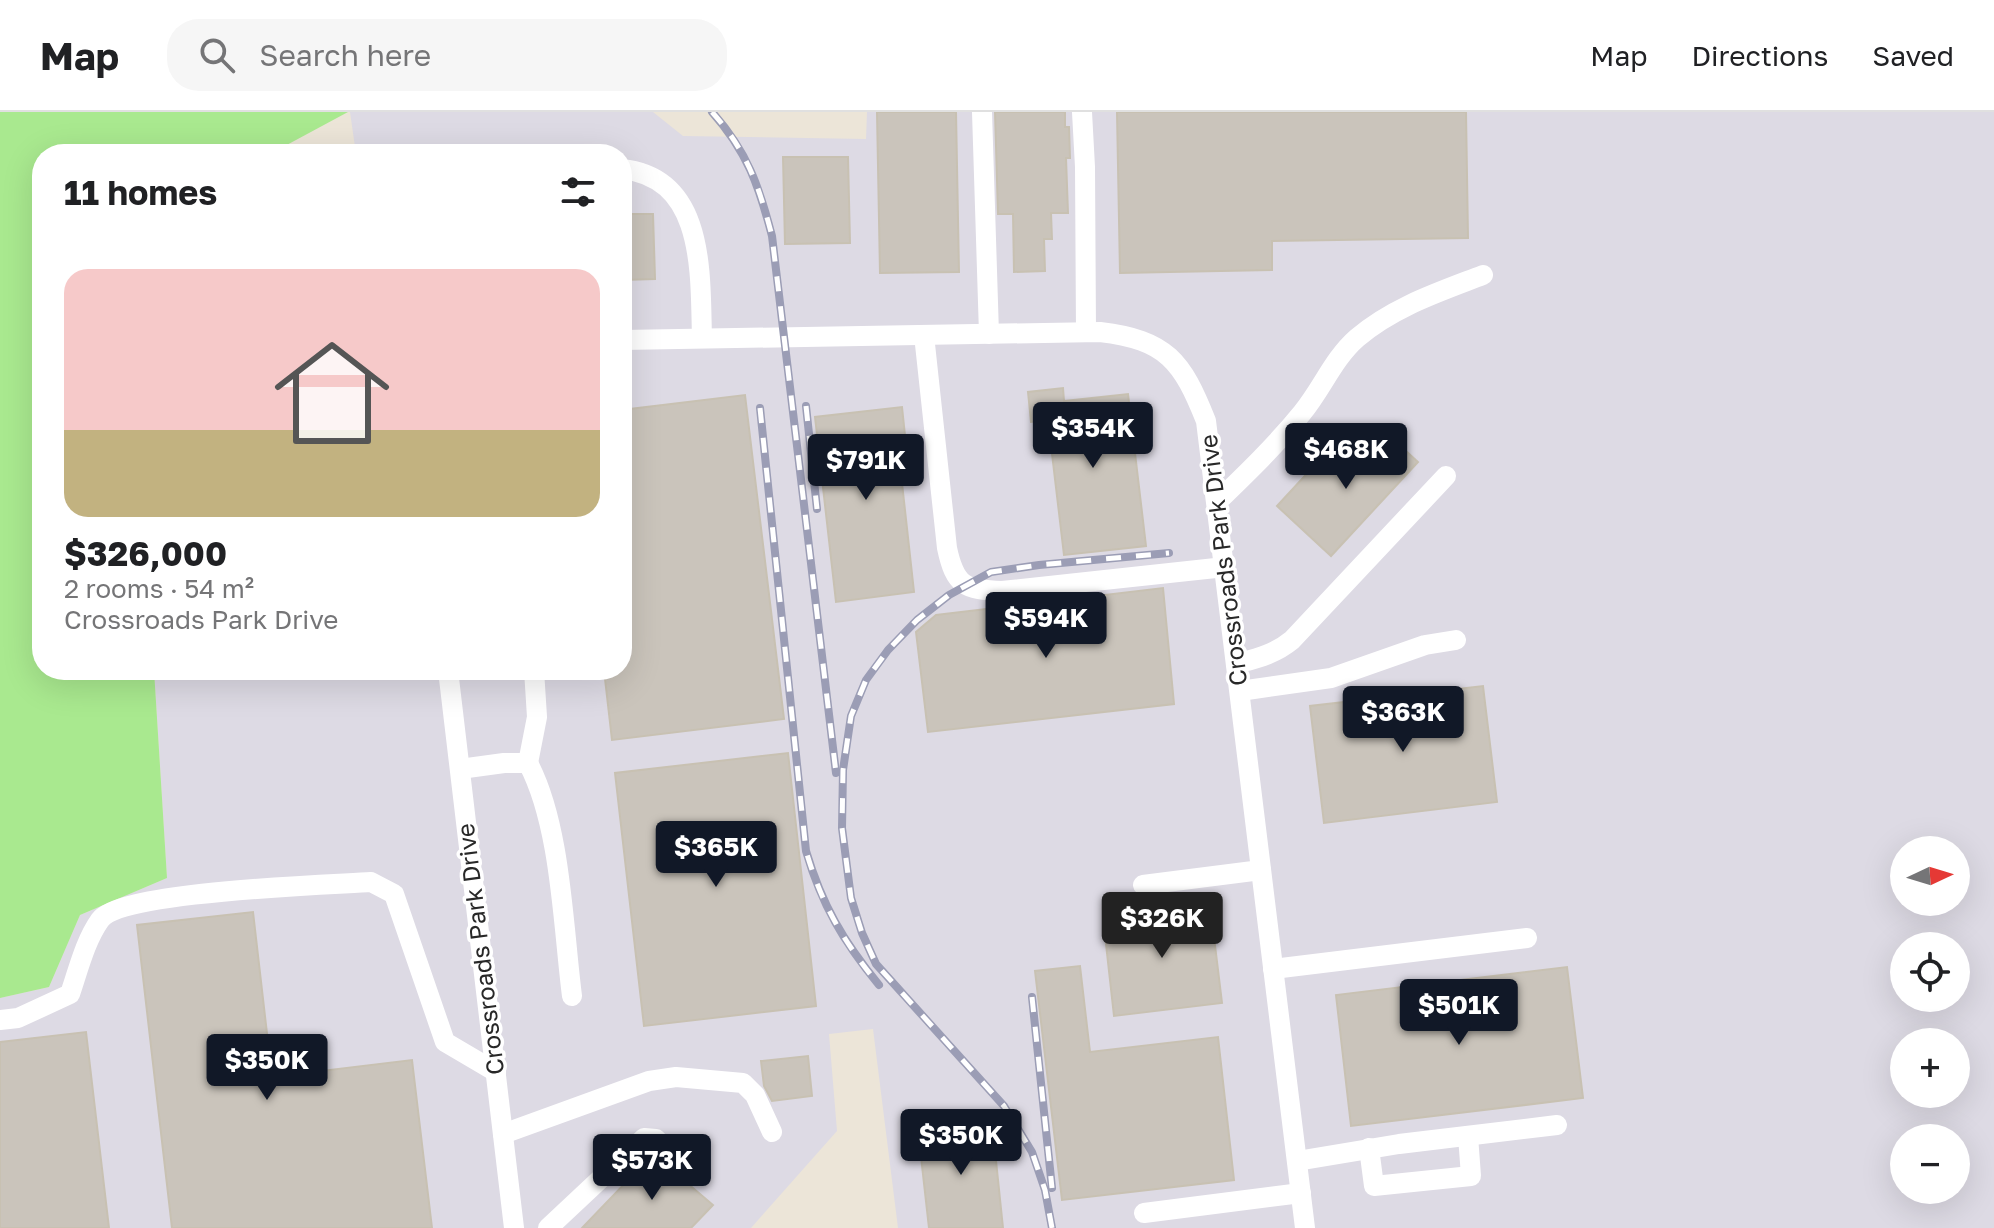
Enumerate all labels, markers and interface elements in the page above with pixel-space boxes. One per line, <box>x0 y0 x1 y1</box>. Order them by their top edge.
search box <box>167 19 727 91</box>
text: Map <box>40 33 119 78</box>
icon: search <box>195 33 239 77</box>
text: Search here <box>259 37 431 73</box>
text: Map <box>1590 39 1647 72</box>
text: Directions <box>1691 39 1828 72</box>
text: Saved <box>1872 39 1954 72</box>
icon: filters <box>556 170 600 214</box>
text: 11 homes <box>64 172 217 212</box>
icon: home <box>260 321 404 465</box>
pin: $354K <box>1037 402 1149 470</box>
text: $354K <box>1051 412 1135 443</box>
pin: $468K <box>1290 423 1402 491</box>
street label: Crossroads Park Drive <box>1193 433 1252 688</box>
text: $468K <box>1303 433 1389 464</box>
pin: $791K <box>810 434 922 502</box>
text: $791K <box>826 444 906 475</box>
text: $326,000 <box>64 533 227 573</box>
text: 2 rooms · 54 m² <box>64 573 254 604</box>
pin: $594K <box>990 592 1102 660</box>
text: $594K <box>1004 602 1088 633</box>
text: Crossroads Park Drive <box>64 604 338 635</box>
pin: $363K <box>1347 686 1459 754</box>
text: $363K <box>1361 696 1445 727</box>
pin: $365K <box>660 821 772 889</box>
street label: Crossroads Park Drive <box>450 822 509 1077</box>
text: $365K <box>674 831 758 862</box>
north arrow <box>1890 836 1970 916</box>
map controls <box>1890 836 1970 1204</box>
pin: $326K <box>1106 892 1218 960</box>
text: $326K <box>1120 902 1204 933</box>
button: locate <box>1890 932 1970 1012</box>
pin: $501K <box>1403 979 1515 1047</box>
text: $501K <box>1418 989 1500 1020</box>
button: + <box>1890 1028 1970 1108</box>
pin: $350K <box>211 1034 323 1102</box>
text: $350K <box>225 1044 309 1075</box>
pin: $350K <box>905 1109 1017 1177</box>
text: $350K <box>919 1119 1003 1150</box>
button: − <box>1890 1124 1970 1204</box>
pin: $573K <box>596 1134 708 1202</box>
text: $573K <box>611 1144 693 1175</box>

